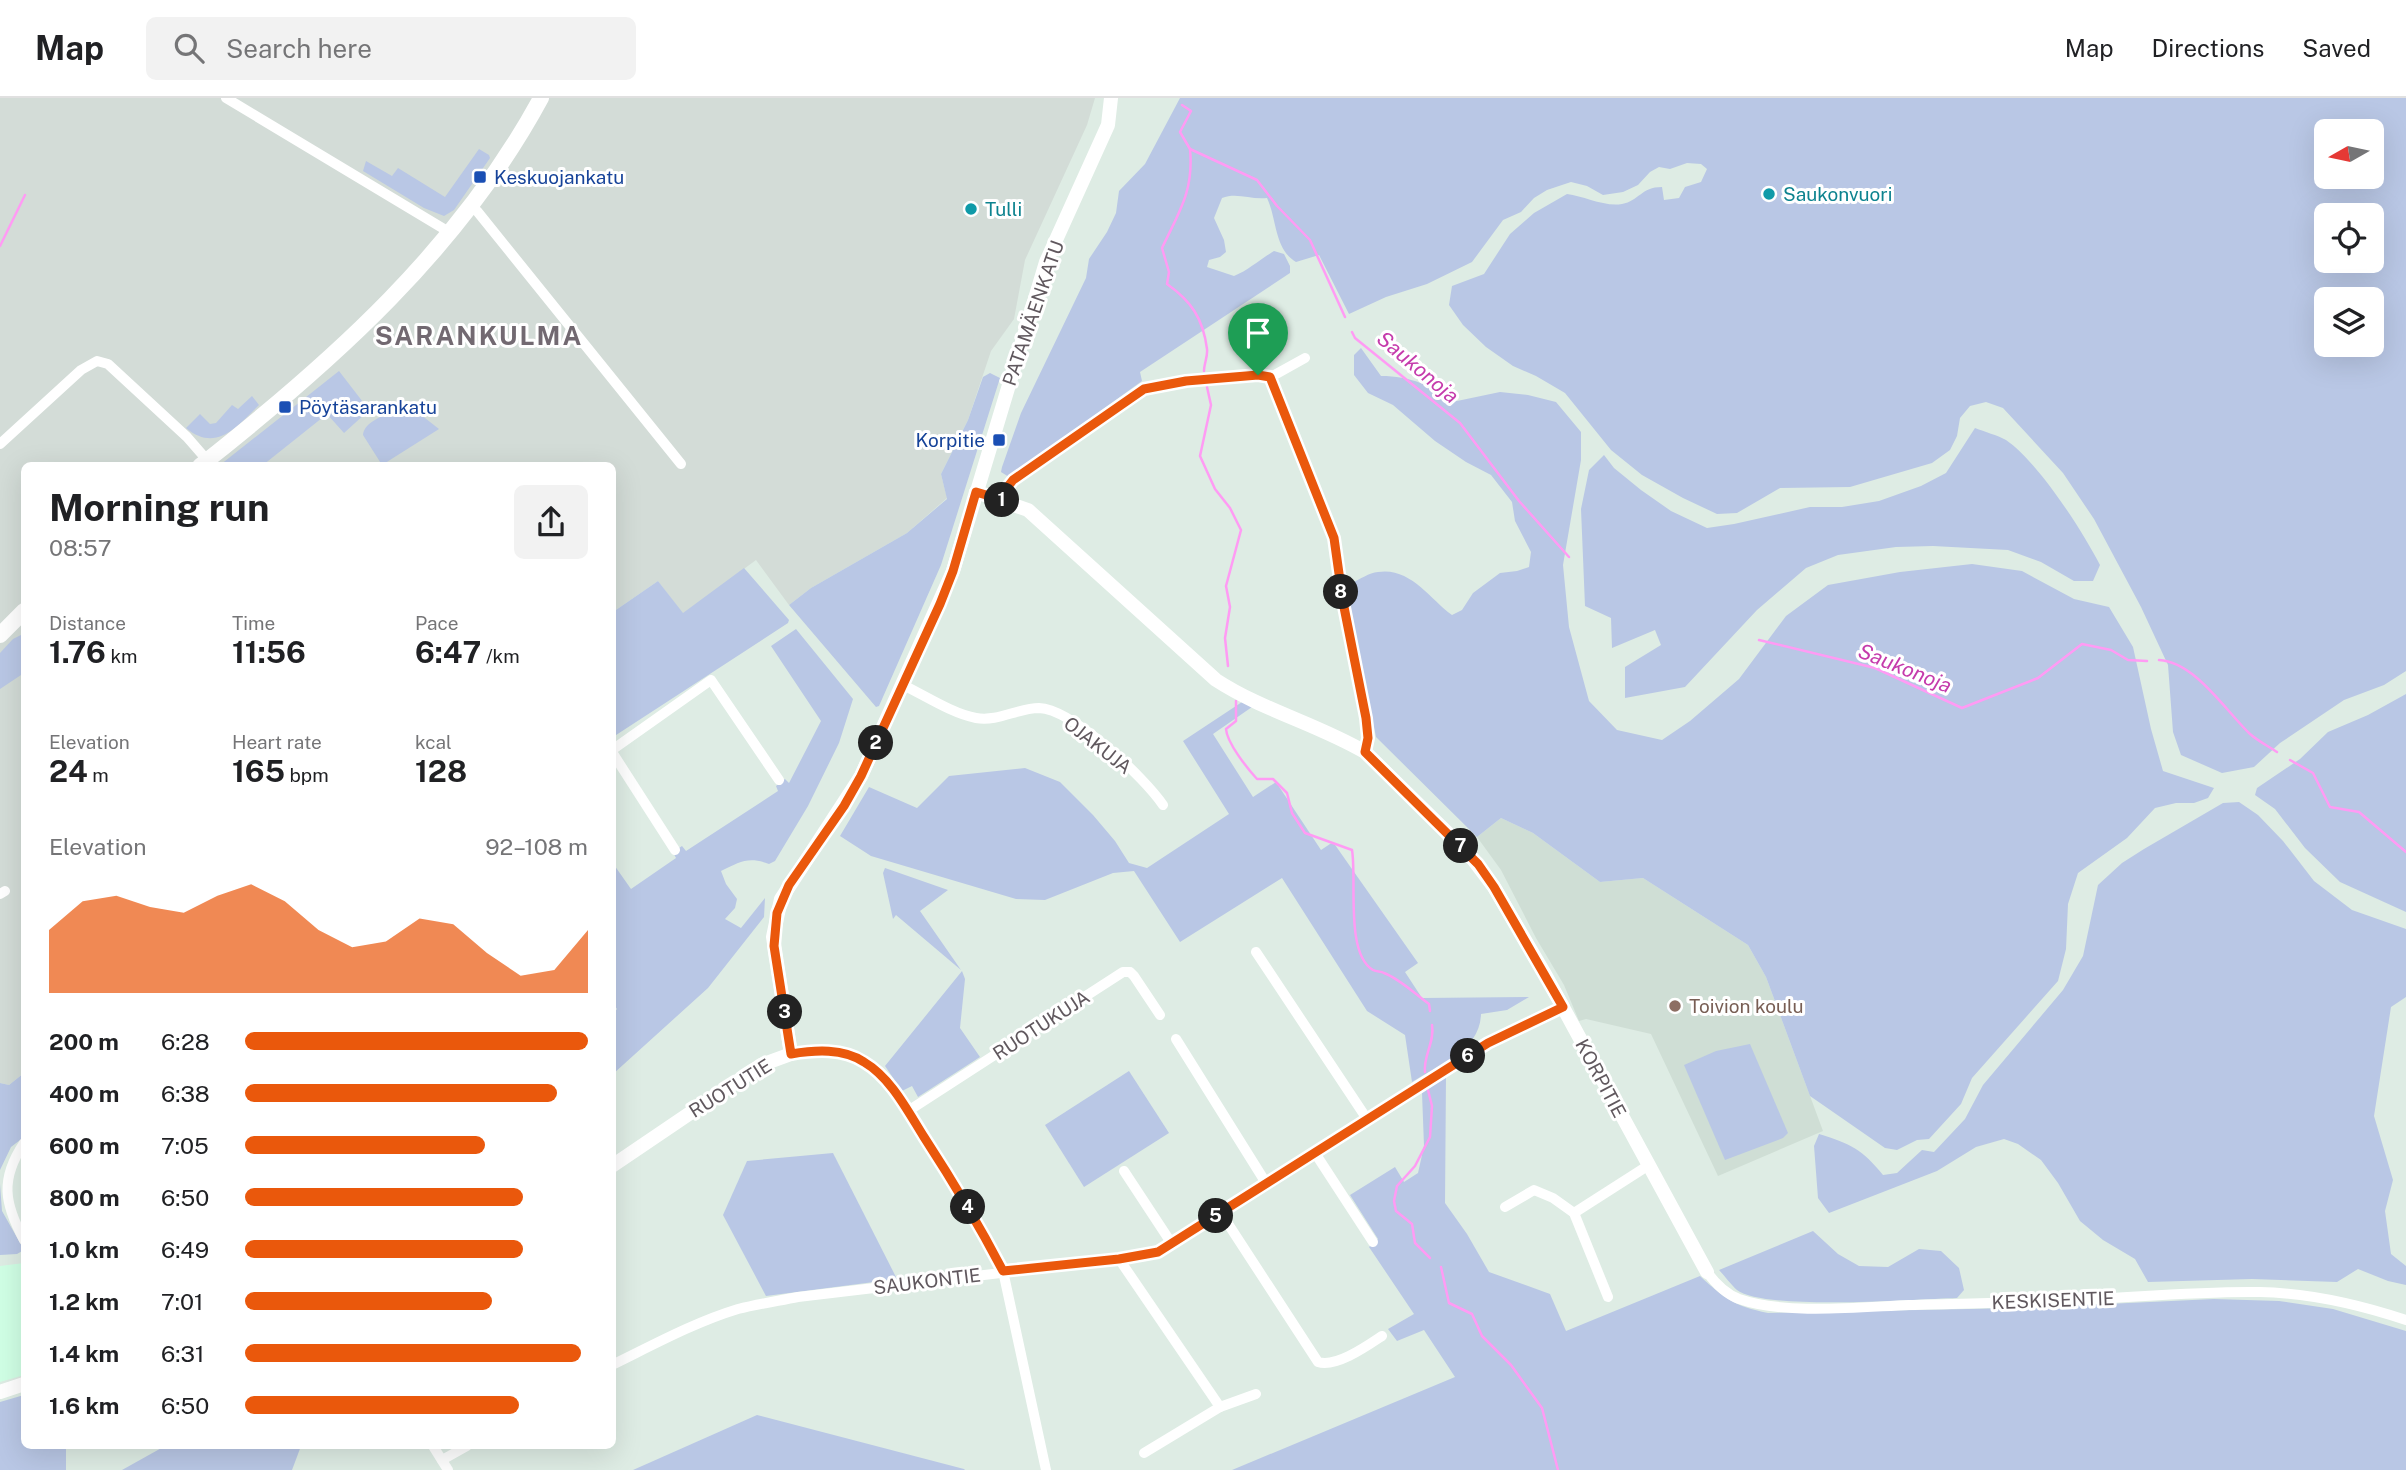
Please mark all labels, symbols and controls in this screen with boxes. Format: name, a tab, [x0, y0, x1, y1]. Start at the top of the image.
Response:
search box	[146, 17, 636, 80]
text: Map	[35, 29, 104, 67]
icon: search	[170, 29, 208, 67]
text: Search here	[226, 33, 372, 64]
text: Map	[2065, 34, 2114, 62]
text: Directions	[2152, 34, 2264, 62]
text: Saved	[2302, 34, 2371, 62]
north arrow	[2314, 119, 2384, 189]
map controls	[2314, 119, 2384, 357]
place label: Keskuojankatu	[494, 166, 624, 188]
marker: Keskuojankatu	[472, 169, 488, 185]
place label: Saukonvuori	[1783, 183, 1892, 205]
marker: Saukonvuori	[1761, 186, 1777, 202]
place label: Tulli	[985, 198, 1022, 220]
marker: Tulli	[963, 201, 979, 217]
button: locate	[2314, 203, 2384, 273]
street label: PATAMÄENKATU	[998, 238, 1068, 388]
button: layers	[2314, 287, 2384, 357]
pin	[1228, 303, 1288, 375]
icon: arrive	[1239, 314, 1277, 352]
district label: SARANKULMA	[375, 320, 583, 351]
water label: Saukonoja	[1372, 326, 1464, 408]
place label: Pöytäsarankatu	[299, 396, 437, 418]
marker: Pöytäsarankatu	[277, 399, 293, 415]
place label: Korpitie	[916, 429, 985, 451]
marker: Korpitie	[991, 432, 1007, 448]
pin: 1	[984, 482, 1020, 518]
text: Morning run	[49, 485, 270, 530]
button: share	[514, 485, 588, 559]
text: 1	[997, 488, 1006, 510]
text: 08:57	[49, 534, 112, 561]
pin: 8	[1324, 574, 1358, 610]
text: 8	[1334, 580, 1347, 602]
text: Distance	[49, 612, 126, 634]
text: Time	[232, 612, 275, 634]
text: Pace	[415, 612, 458, 634]
text: 1.76	[49, 634, 106, 670]
text: 11:56	[232, 634, 306, 670]
text: 6:47	[415, 634, 481, 670]
water label: Saukonoja	[1855, 638, 1955, 698]
text: km	[106, 645, 138, 667]
text: /km	[481, 645, 520, 667]
street label: OJAKUJA	[1060, 712, 1136, 778]
pin: 2	[858, 726, 894, 760]
text: Elevation	[49, 731, 130, 753]
text: Heart rate	[232, 731, 322, 753]
text: kcal	[415, 731, 452, 753]
text: 2	[869, 731, 882, 753]
text: 24	[49, 753, 88, 789]
text: 165	[232, 753, 285, 789]
text: 128	[415, 753, 467, 789]
text: m	[88, 764, 109, 786]
text: bpm	[285, 764, 329, 786]
pin: 7	[1444, 828, 1478, 864]
text: Elevation	[49, 833, 147, 860]
text: 92–108 m	[485, 833, 588, 860]
text: 7	[1455, 834, 1466, 856]
street label: RUOTUKUJA	[989, 986, 1093, 1064]
pin: 3	[768, 995, 802, 1030]
place label: Toivion koulu	[1689, 995, 1804, 1017]
marker: Toivion koulu	[1667, 998, 1683, 1014]
text: 3	[778, 1000, 791, 1022]
text: 200 m	[49, 1028, 119, 1055]
text: 6:28	[161, 1028, 210, 1055]
street label: KORPITIE	[1571, 1035, 1631, 1121]
pin: 6	[1450, 1038, 1486, 1074]
text: 6	[1461, 1044, 1474, 1066]
street label: RUOTUTIE	[685, 1054, 775, 1122]
text: 400 m	[49, 1080, 119, 1107]
text: 6:38	[161, 1080, 210, 1107]
text: 600 m	[49, 1132, 119, 1159]
text: 7:05	[161, 1132, 209, 1159]
text: 800 m	[49, 1184, 120, 1211]
text: 6:50	[161, 1184, 209, 1211]
pin: 4	[950, 1190, 986, 1224]
text: 4	[961, 1195, 974, 1217]
pin: 5	[1198, 1198, 1234, 1234]
text: 5	[1209, 1204, 1222, 1226]
text: 1.0 km	[49, 1236, 119, 1263]
text: 6:49	[161, 1236, 209, 1263]
street label: SAUKONTIE	[872, 1263, 982, 1299]
street label: KESKISENTIE	[1991, 1287, 2115, 1313]
text: 1.2 km	[49, 1288, 119, 1315]
text: 7:01	[161, 1288, 203, 1315]
text: 1.4 km	[49, 1340, 119, 1367]
text: 6:31	[161, 1340, 204, 1367]
text: 1.6 km	[49, 1392, 119, 1419]
text: 6:50	[161, 1392, 209, 1419]

